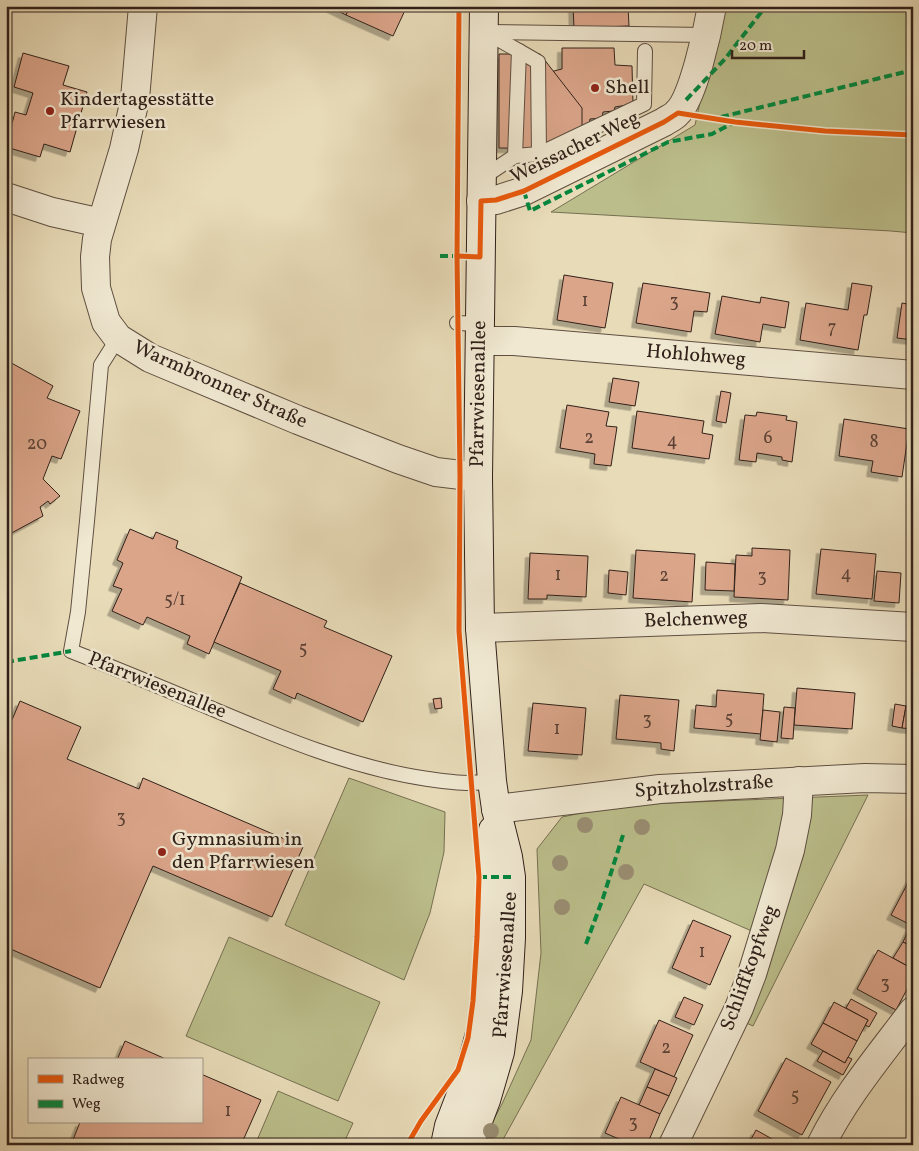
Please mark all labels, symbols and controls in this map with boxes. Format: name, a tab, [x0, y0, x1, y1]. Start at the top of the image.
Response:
scale bar	[732, 28, 804, 60]
text: 20 m	[739, 36, 772, 57]
place label: Shell	[605, 74, 649, 102]
marker: Shell	[589, 82, 601, 94]
place label: Kindertagesstätte Pfarrwiesen	[60, 86, 214, 137]
marker: Kindertagesstätte Pfarrwiesen	[44, 105, 56, 117]
street label: Weissacher Weg	[506, 105, 644, 191]
house number: 1	[582, 289, 588, 314]
house number: 3	[669, 290, 679, 315]
house number: 7	[828, 316, 836, 341]
street label: Pfarrwiesenallee	[464, 320, 494, 468]
street label: Warmbronner Straße	[128, 334, 312, 436]
street label: Hohlohweg	[645, 338, 747, 374]
house number: 2	[584, 426, 594, 451]
house number: 6	[763, 426, 773, 451]
house number: 4	[667, 429, 677, 454]
house number: 8	[869, 430, 879, 455]
house number: 20	[27, 432, 47, 457]
house number: 4	[841, 562, 851, 587]
house number: 1	[555, 563, 561, 588]
house number: 2	[659, 564, 669, 589]
house number: 3	[757, 565, 767, 590]
house number: 5/1	[164, 588, 186, 613]
street label: Belchenweg	[644, 604, 748, 636]
house number: 5	[299, 637, 307, 662]
street label: Pfarrwiesenallee	[84, 645, 230, 727]
house number: 5	[725, 707, 733, 732]
house number: 3	[642, 708, 652, 733]
house number: 1	[554, 717, 560, 742]
street label: Spitzholzstraße	[634, 768, 774, 806]
house number: 3	[116, 806, 126, 831]
place label: Gymnasium in den Pfarrwiesen	[172, 826, 315, 877]
marker: Gymnasium in den Pfarrwiesen	[156, 846, 168, 858]
street label: Pfarrwiesenallee	[487, 891, 525, 1039]
street label: Schliffkopfweg	[714, 901, 786, 1035]
house number: 1	[699, 940, 705, 965]
house number: 3	[880, 972, 890, 997]
house number: 2	[661, 1036, 671, 1061]
legend	[28, 1058, 202, 1124]
text: Radweg	[72, 1070, 125, 1091]
house number: 5	[791, 1084, 799, 1109]
text: Weg	[72, 1094, 101, 1115]
house number: 1	[225, 1099, 231, 1124]
house number: 3	[628, 1111, 638, 1136]

